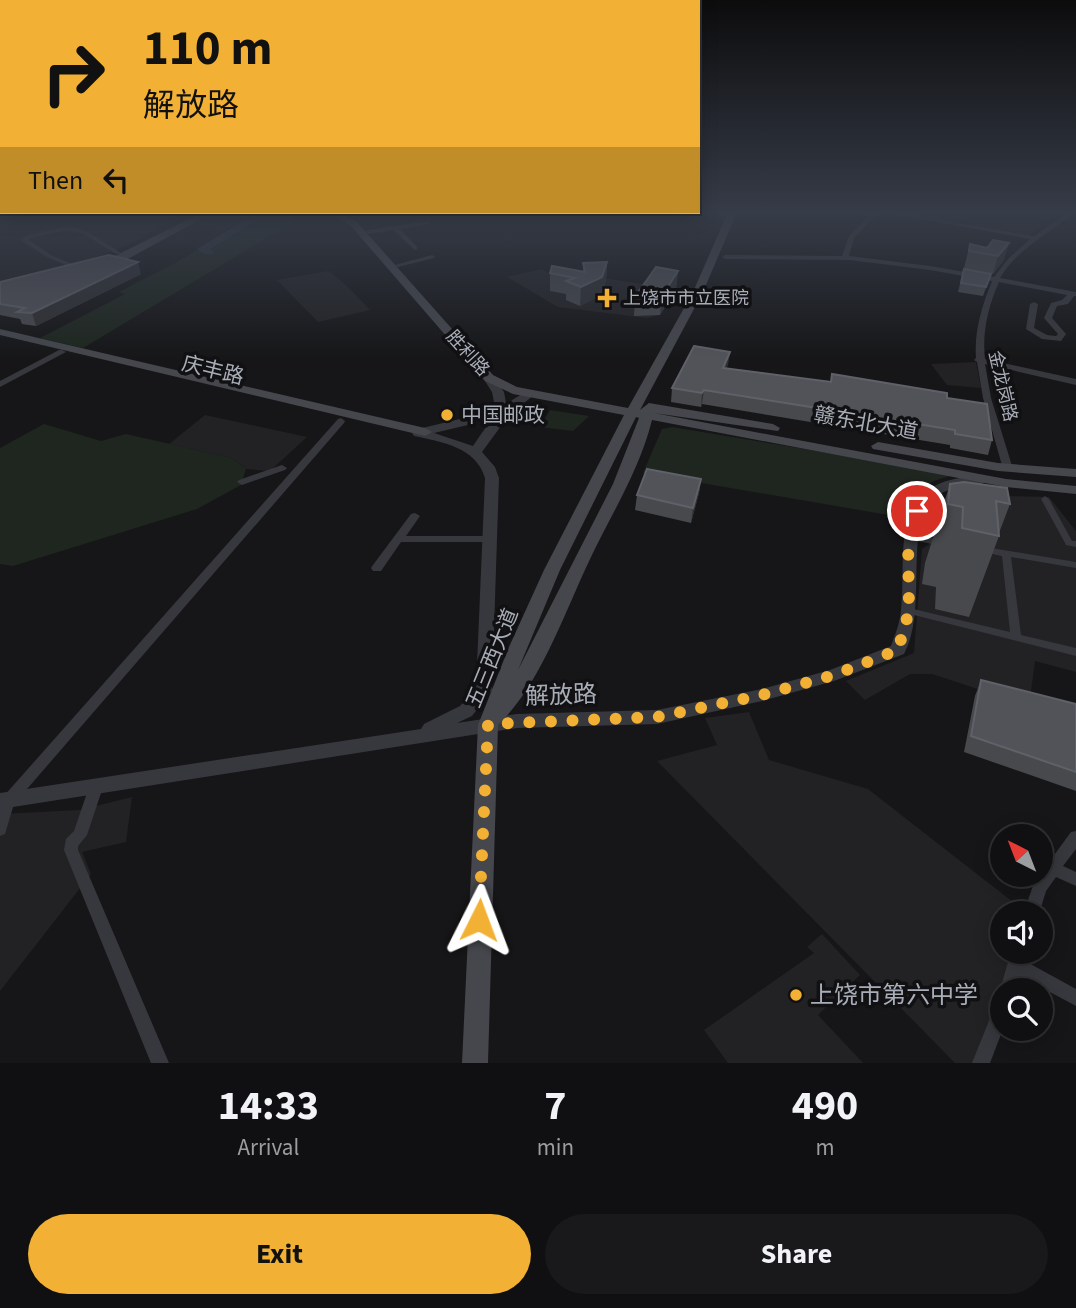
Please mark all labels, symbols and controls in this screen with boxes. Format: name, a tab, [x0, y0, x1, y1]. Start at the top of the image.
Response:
text: 110 m	[143, 14, 272, 84]
icon: right	[28, 28, 119, 119]
text: 解放路	[143, 83, 239, 129]
icon: left	[97, 161, 135, 199]
text: Then	[28, 162, 83, 199]
place label: 上饶市市立医院	[623, 286, 749, 311]
marker: 上饶市市立医院	[597, 288, 617, 308]
street label: 胜利路	[440, 325, 495, 382]
street label: 庆丰路	[179, 348, 247, 392]
street label: 金龙岗路	[982, 348, 1023, 424]
street label: 赣东北大道	[812, 399, 920, 447]
place label: 中国邮政	[461, 400, 545, 430]
marker: 中国邮政	[439, 407, 455, 423]
pin	[887, 481, 947, 541]
icon: arrive	[898, 492, 936, 530]
street label: 五三西大道	[458, 604, 526, 712]
street label: 解放路	[524, 677, 598, 714]
north arrow	[990, 824, 1054, 887]
map controls	[990, 824, 1053, 1041]
position arrow	[442, 883, 516, 957]
button: sound	[990, 901, 1053, 964]
place label: 上饶市第六中学	[810, 978, 978, 1013]
button: search	[990, 978, 1053, 1041]
marker: 上饶市第六中学	[788, 987, 804, 1003]
text: 14:33	[218, 1076, 319, 1136]
text: 7	[544, 1076, 566, 1136]
text: 490	[792, 1076, 858, 1136]
text: Arrival	[237, 1131, 299, 1164]
text: min	[537, 1131, 574, 1164]
text: m	[815, 1131, 835, 1164]
button: Exit	[28, 1214, 531, 1294]
button: Share	[545, 1214, 1048, 1294]

